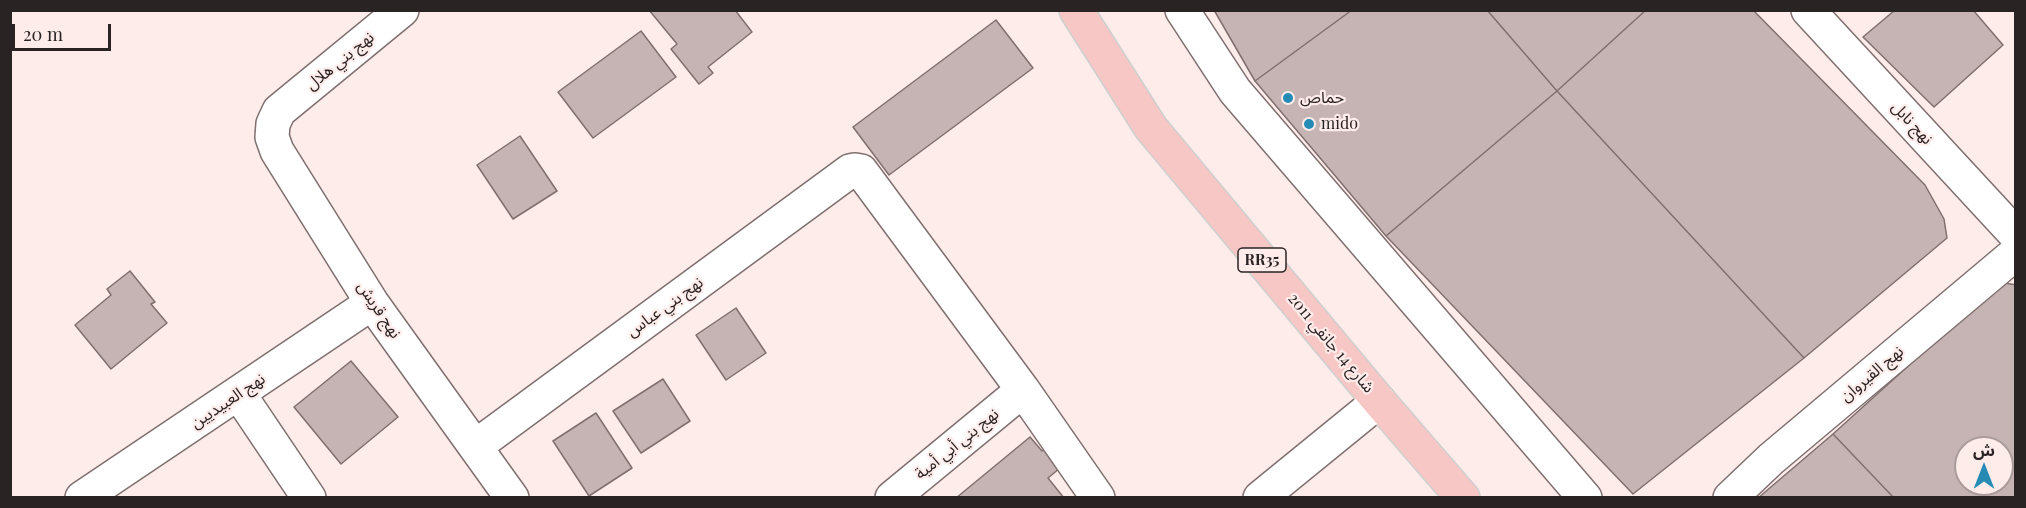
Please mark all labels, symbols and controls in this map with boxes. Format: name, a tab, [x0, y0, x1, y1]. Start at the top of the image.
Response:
scale bar	[15, 12, 114, 50]
text: 20 m	[23, 22, 63, 46]
street label: نهج بني هلال	[302, 28, 378, 94]
place label: حماص	[1300, 88, 1344, 108]
marker: حماص	[1281, 91, 1295, 105]
street label: نهج نابل	[1887, 98, 1937, 148]
place label: mido	[1321, 114, 1358, 134]
marker: mido	[1302, 117, 1316, 131]
road number: RR35	[1238, 248, 1286, 272]
street label: نهج بني عباس	[623, 273, 707, 341]
street label: نهج قريش	[353, 278, 405, 342]
street label: شارع 14 جانفي 2011	[1284, 289, 1378, 397]
street label: نهج القيروان	[1836, 342, 1908, 406]
street label: نهج العبيديين	[187, 369, 269, 433]
street label: نهج بني أبي أمية	[911, 404, 1003, 484]
north arrow	[1954, 436, 2014, 496]
text: ش	[1973, 439, 1995, 460]

